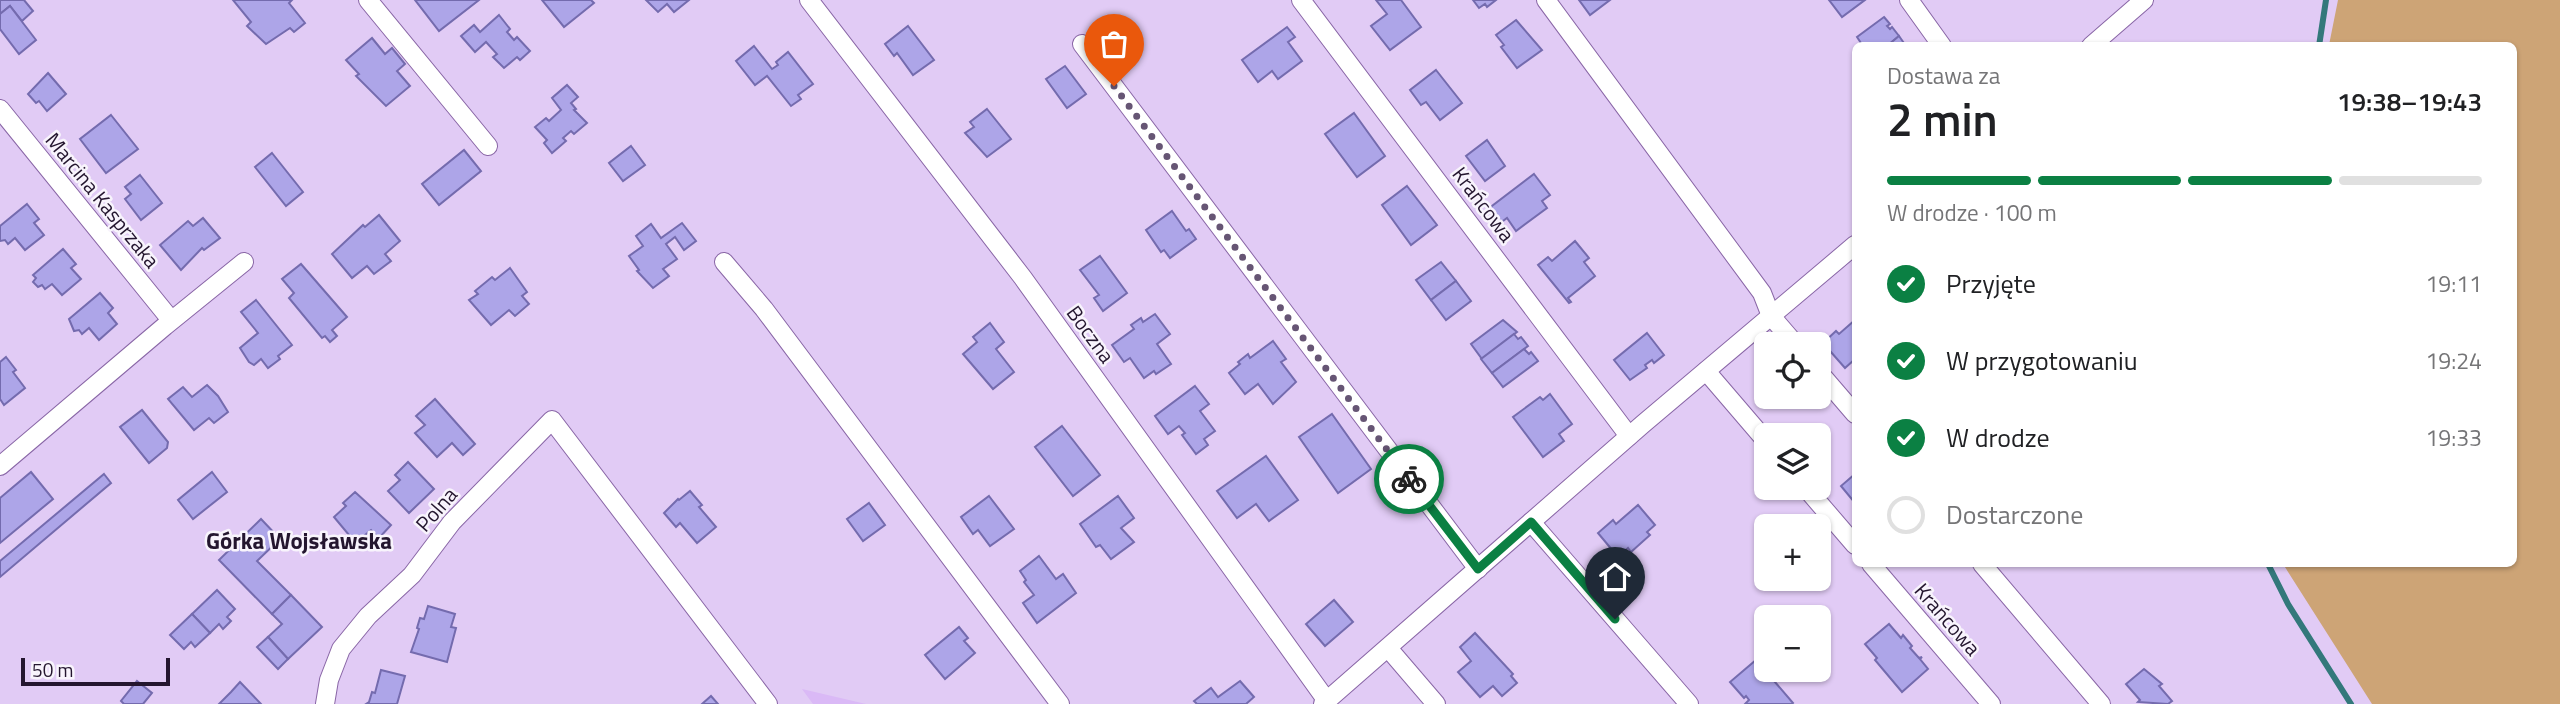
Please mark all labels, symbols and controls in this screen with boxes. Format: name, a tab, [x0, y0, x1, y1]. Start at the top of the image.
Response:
pin	[1084, 14, 1144, 86]
icon: bag	[1095, 25, 1133, 63]
text: Dostawa za	[1887, 58, 2000, 93]
text: 19:38–19:43	[2337, 82, 2482, 121]
text: 2 min	[1887, 84, 1998, 154]
street label: Marcina Kasprzaka	[38, 125, 168, 275]
street label: Krańcowa	[1445, 159, 1523, 249]
text: W drodze · 100 m	[1887, 195, 2057, 230]
text: Przyjęte	[1946, 264, 2036, 303]
icon: check	[1887, 265, 1925, 303]
text: 19:11	[2425, 266, 2482, 301]
street label: Boczna	[1059, 298, 1123, 370]
map controls	[1754, 332, 1831, 682]
button: locate	[1754, 332, 1831, 409]
text: W przygotowaniu	[1946, 341, 2137, 380]
icon: check	[1887, 342, 1925, 380]
text: 19:24	[2425, 343, 2482, 378]
text: W drodze	[1946, 418, 2050, 457]
icon: check	[1887, 419, 1925, 457]
text: 19:33	[2425, 420, 2482, 455]
button: layers	[1754, 423, 1831, 500]
courier	[1374, 444, 1444, 514]
icon: bike	[1390, 460, 1428, 498]
street label: Polna	[407, 479, 465, 538]
text: Dostarczone	[1946, 495, 2083, 534]
button: +	[1754, 514, 1831, 591]
district label: Górka Wojsławska	[206, 523, 392, 558]
pin	[1585, 547, 1645, 619]
icon: home	[1596, 558, 1634, 596]
street label: Krańcowa	[1907, 576, 1989, 663]
button: −	[1754, 605, 1831, 682]
scale bar	[21, 655, 170, 687]
text: 50 m	[32, 655, 73, 684]

